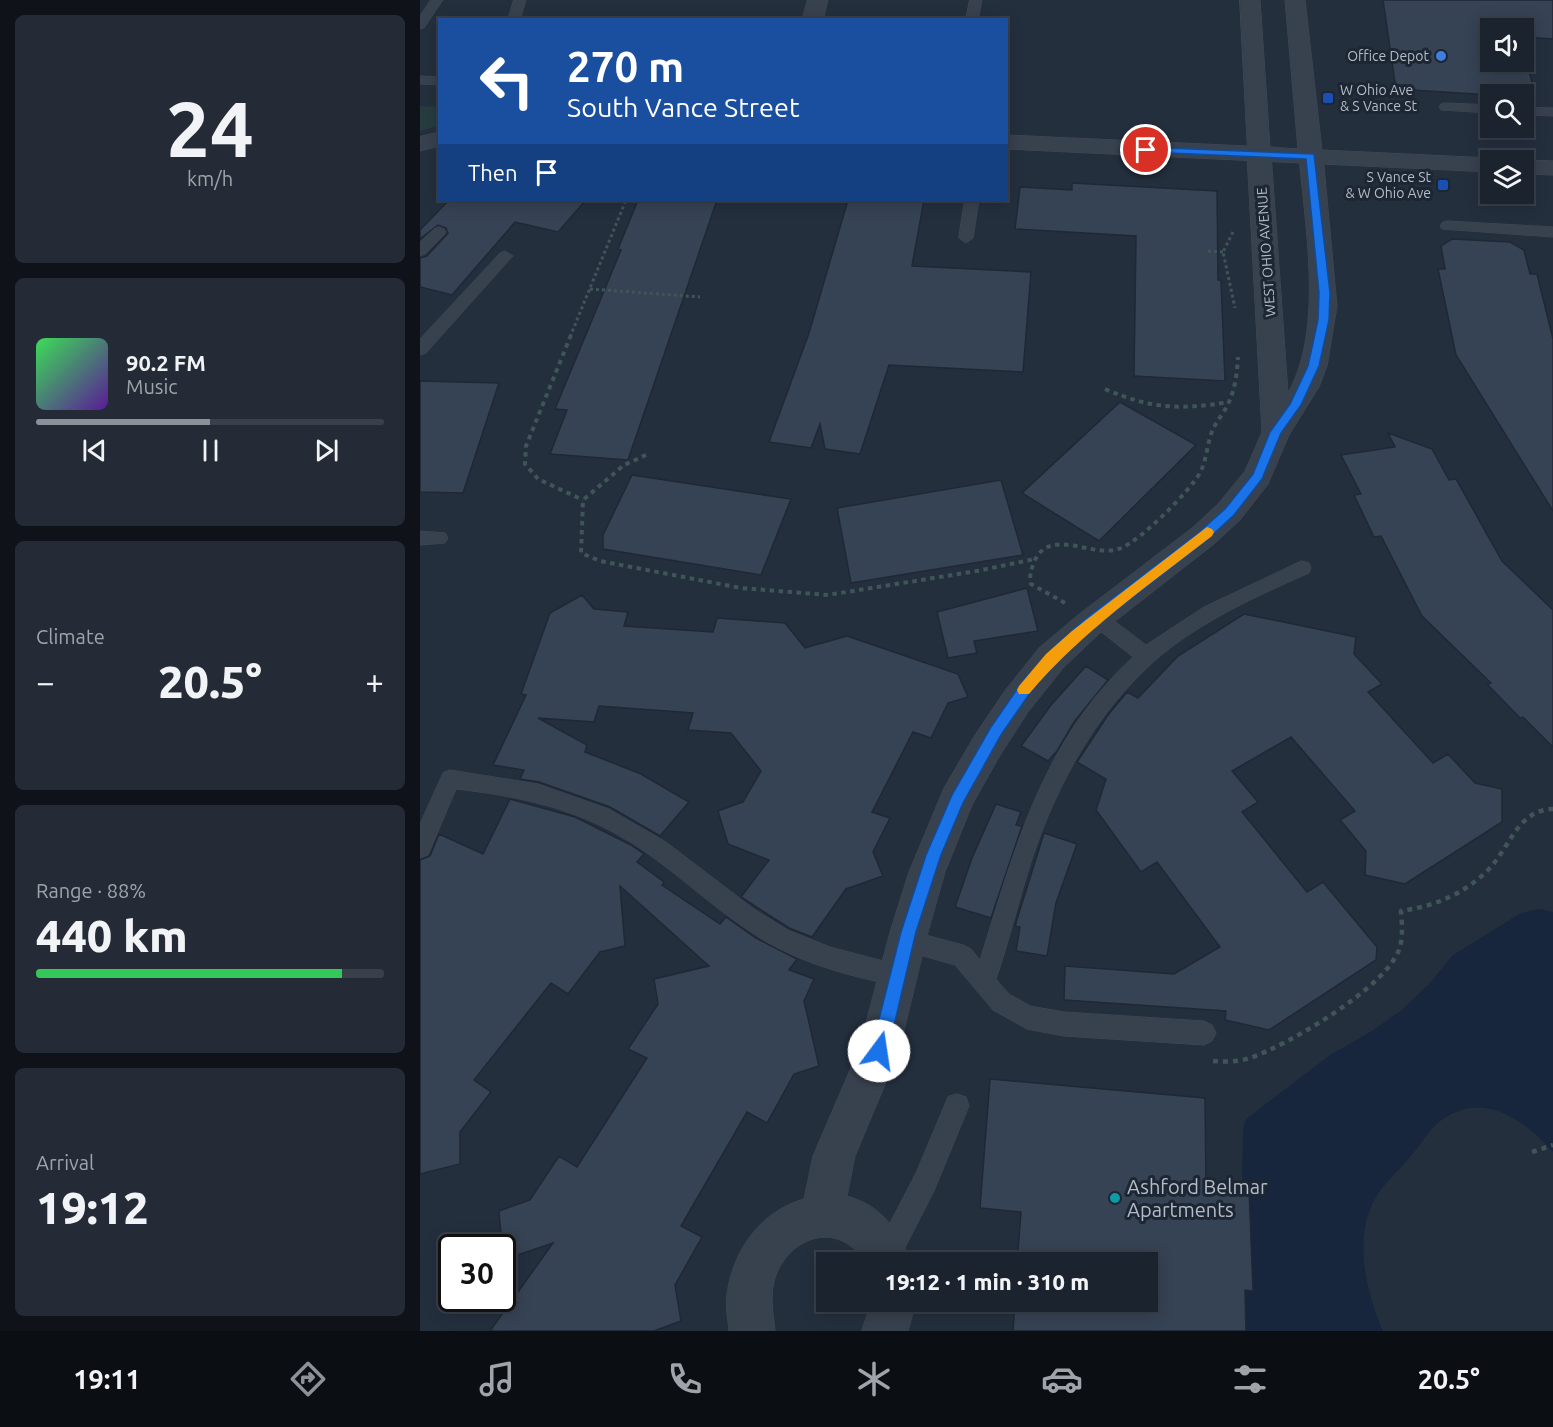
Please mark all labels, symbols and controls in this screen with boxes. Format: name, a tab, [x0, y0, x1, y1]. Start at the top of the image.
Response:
map controls	[1480, 18, 1534, 204]
button: sound	[1480, 18, 1534, 72]
icon: left	[468, 42, 546, 120]
text: 270 m	[567, 43, 684, 90]
place label: Office Depot	[1347, 48, 1429, 64]
marker: Office Depot	[1434, 49, 1448, 63]
place label: W Ohio Ave & S Vance St	[1340, 82, 1417, 114]
text: 24	[166, 84, 254, 172]
button: search	[1480, 84, 1534, 138]
marker: W Ohio Ave & S Vance St	[1321, 91, 1335, 105]
text: South Vance Street	[567, 92, 800, 122]
pin	[1120, 124, 1171, 175]
icon: arrive	[1129, 133, 1162, 166]
button: layers	[1480, 150, 1534, 204]
icon: arrive	[530, 156, 563, 189]
text: Then	[468, 160, 518, 185]
text: km/h	[187, 167, 233, 190]
place label: S Vance St & W Ohio Ave	[1345, 169, 1431, 201]
marker: S Vance St & W Ohio Ave	[1436, 178, 1450, 192]
street label: WEST OHIO AVENUE	[1253, 187, 1279, 317]
text: 90.2 FM	[126, 350, 206, 375]
text: Music	[126, 375, 178, 398]
icon: previous	[78, 434, 111, 467]
icon: pause	[194, 434, 227, 467]
icon: next	[310, 434, 343, 467]
text: Climate	[36, 625, 105, 648]
text: 20.5°	[158, 656, 262, 707]
text: −	[36, 663, 55, 700]
text: +	[365, 663, 384, 700]
text: Range · 88%	[36, 879, 146, 902]
text: 440 km	[36, 910, 188, 961]
position arrow	[847, 1019, 911, 1083]
text: Arrival	[36, 1151, 94, 1174]
place label: Ashford Belmar Apartments	[1127, 1175, 1268, 1221]
text: 19:12	[36, 1182, 149, 1233]
marker: Ashford Belmar Apartments	[1108, 1191, 1122, 1205]
speed limit sign: 30	[438, 1234, 516, 1312]
text: 19:12 · 1 min · 310 m	[885, 1269, 1089, 1294]
icon: directions	[287, 1358, 329, 1400]
icon: music	[476, 1358, 518, 1400]
icon: phone	[664, 1358, 706, 1400]
icon: climate	[853, 1358, 895, 1400]
icon: car	[1041, 1358, 1083, 1400]
icon: filters	[1229, 1358, 1271, 1400]
text: 19:11	[73, 1364, 141, 1394]
text: 20.5°	[1418, 1364, 1480, 1394]

